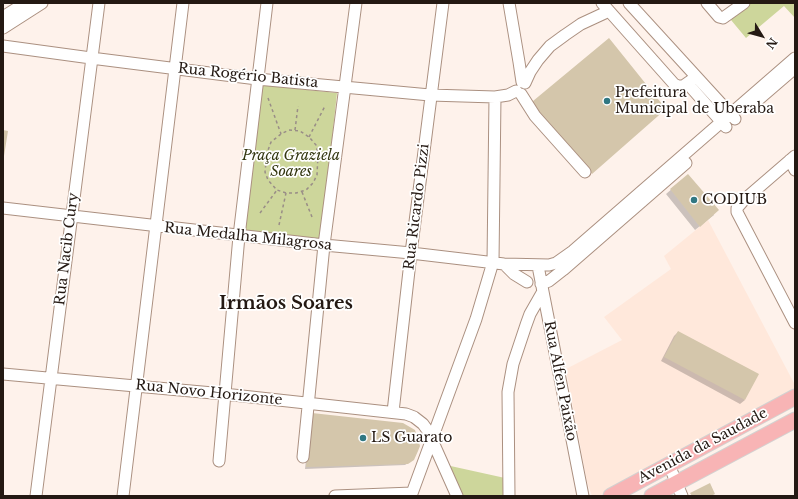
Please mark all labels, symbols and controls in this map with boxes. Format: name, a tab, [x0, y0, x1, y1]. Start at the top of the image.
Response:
north arrow	[742, 16, 782, 56]
text: N	[763, 35, 780, 52]
street label: Rua Rogério Batista	[177, 60, 319, 92]
place label: Prefeitura Municipal de Uberaba	[615, 85, 774, 118]
marker: Prefeitura Municipal de Uberaba	[602, 96, 612, 106]
street label: Rua Ricardo Pizzi	[401, 143, 433, 271]
park label: Praça Graziela Soares	[242, 148, 340, 180]
street label: Rua Nacib Cury	[52, 192, 82, 306]
place label: CODIUB	[702, 192, 767, 208]
marker: CODIUB	[689, 195, 699, 205]
street label: Rua Medalha Milagrosa	[163, 220, 333, 254]
district label: Irmãos Soares	[219, 293, 353, 315]
street label: Rua Alfen Paixão	[540, 319, 580, 443]
street label: Rua Novo Horizonte	[135, 377, 283, 409]
street label: Avenida da Saudade	[635, 405, 771, 487]
place label: LS Guarato	[371, 430, 452, 446]
marker: LS Guarato	[358, 433, 368, 443]

